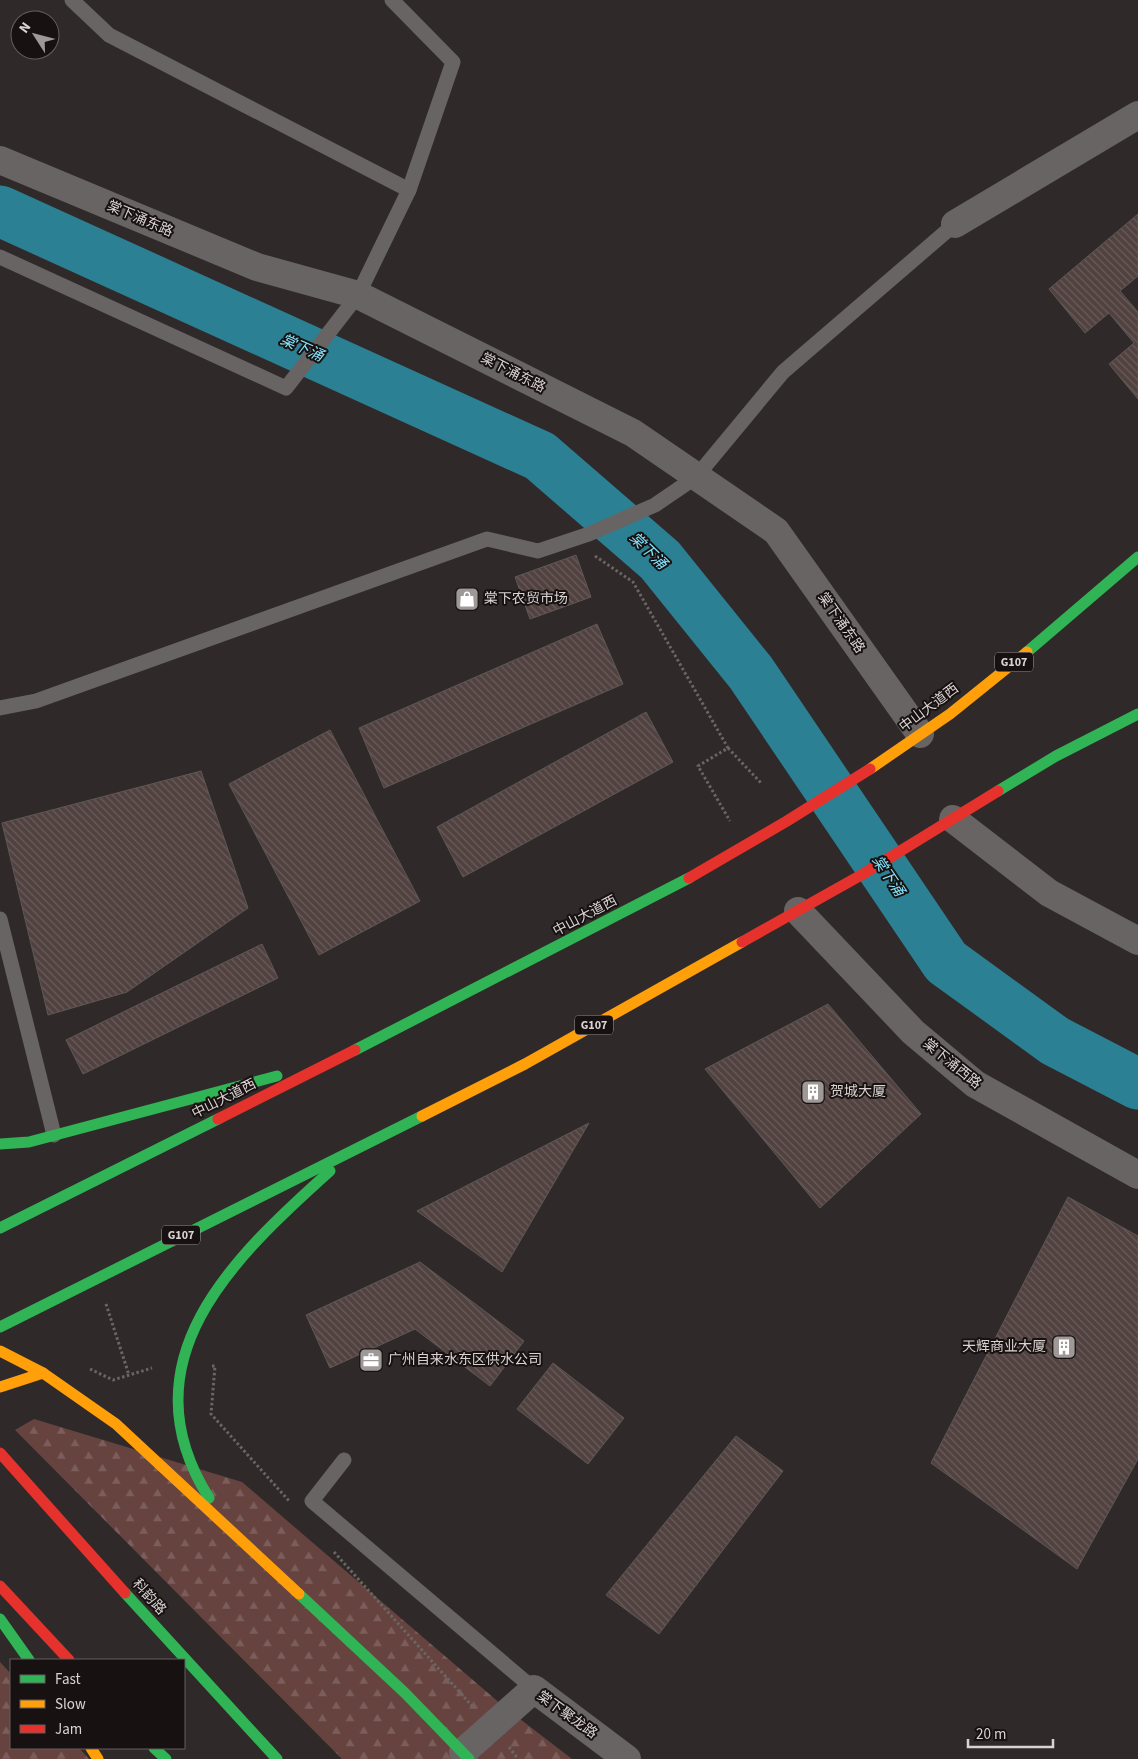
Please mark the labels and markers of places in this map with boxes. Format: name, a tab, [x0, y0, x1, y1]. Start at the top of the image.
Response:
shop icon: 棠下农贸市场	[454, 586, 480, 612]
place label: 棠下农贸市场	[484, 589, 568, 609]
building icon: 贺城大厦	[800, 1079, 826, 1105]
place label: 贺城大厦	[830, 1082, 886, 1102]
building icon: 天辉商业大厦	[1051, 1334, 1077, 1360]
place label: 天辉商业大厦	[962, 1337, 1046, 1357]
office icon: 广州自来水东区供水公司	[358, 1347, 384, 1373]
place label: 广州自来水东区供水公司	[388, 1350, 542, 1370]

